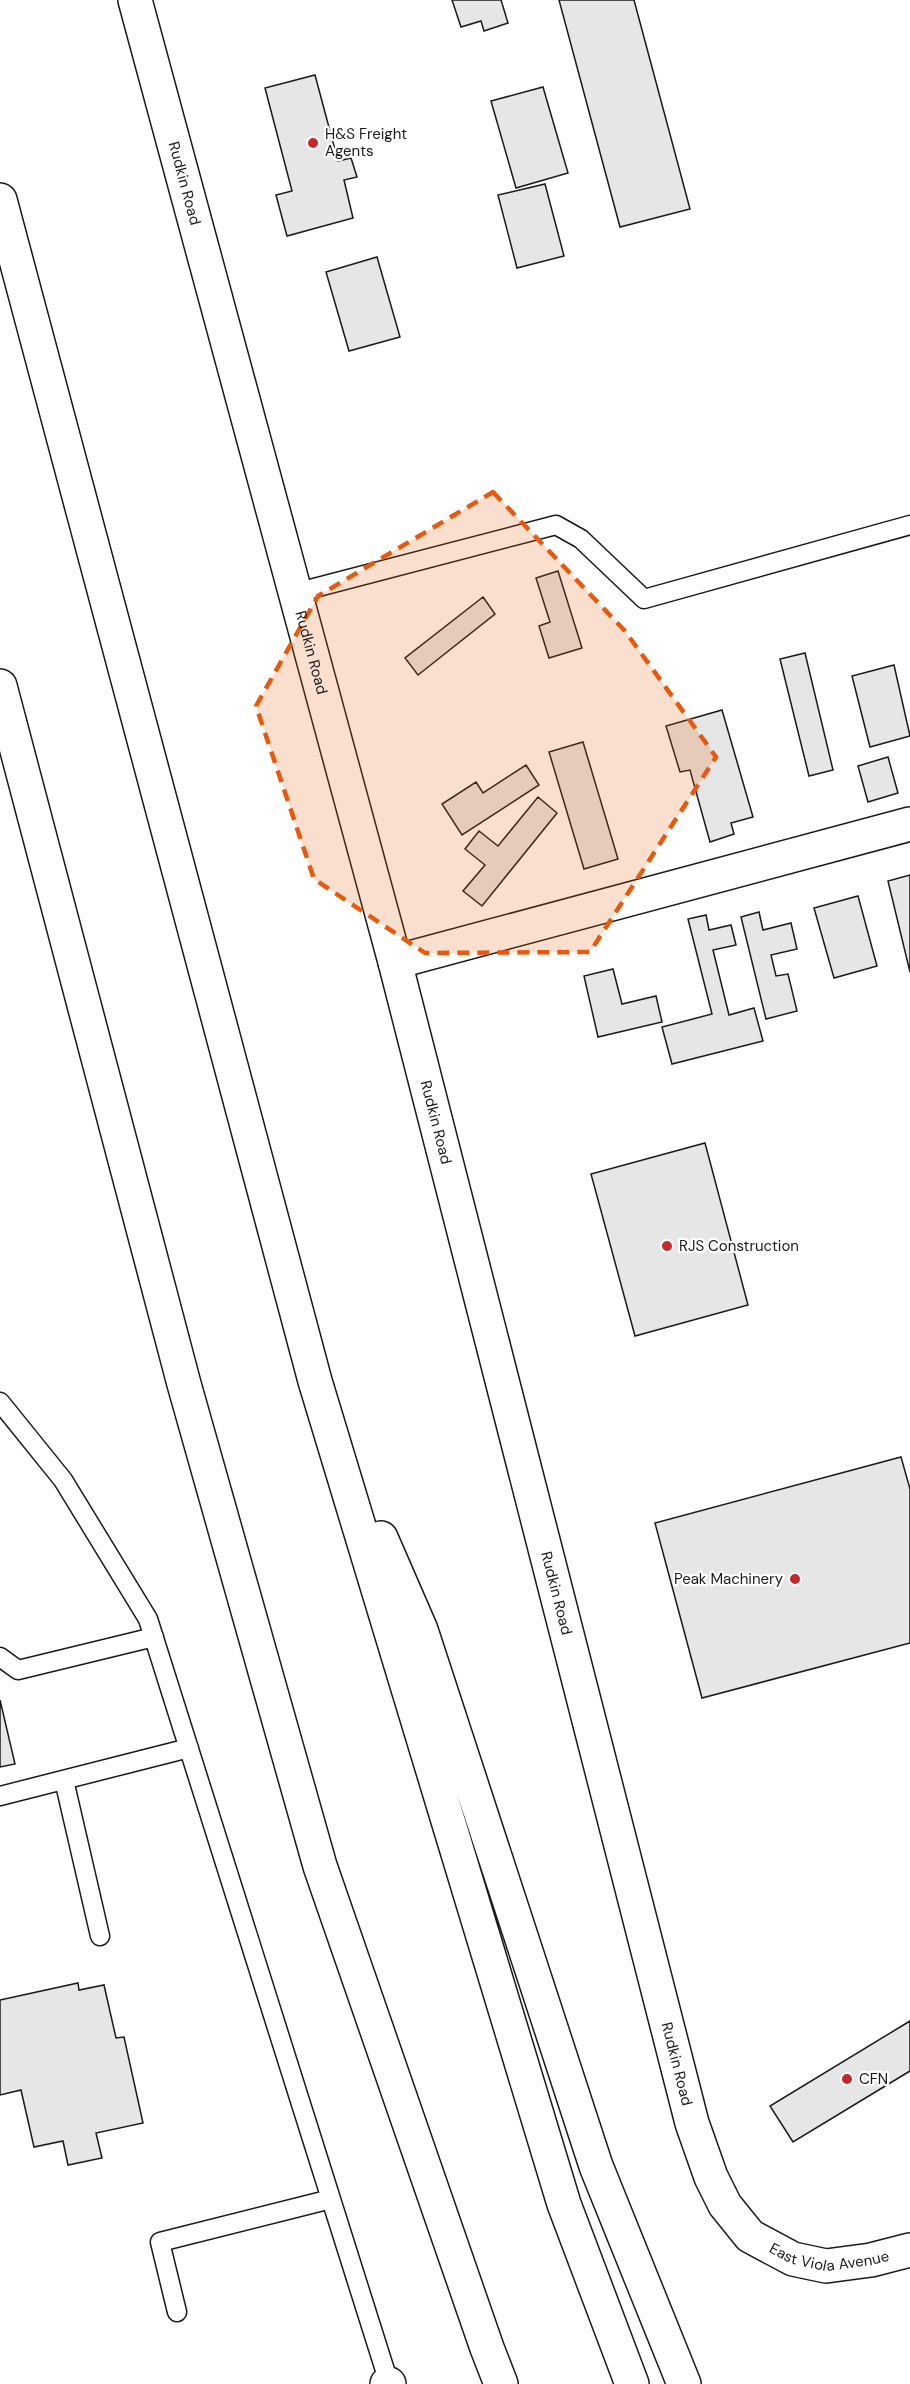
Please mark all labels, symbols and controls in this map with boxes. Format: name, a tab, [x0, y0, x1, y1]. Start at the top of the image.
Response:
place label: H&S Freight Agents	[325, 124, 407, 161]
marker: H&S Freight Agents	[306, 136, 320, 150]
street label: Rudkin Road	[164, 139, 205, 227]
street label: Rudkin Road	[291, 609, 332, 697]
street label: Rudkin Road	[416, 1078, 456, 1166]
place label: RJS Construction	[679, 1236, 799, 1256]
marker: RJS Construction	[660, 1239, 674, 1253]
street label: Rudkin Road	[536, 1549, 577, 1637]
place label: Peak Machinery	[674, 1569, 784, 1589]
marker: Peak Machinery	[788, 1572, 802, 1586]
street label: Rudkin Road	[657, 2020, 697, 2108]
place label: CFN	[859, 2069, 888, 2089]
marker: CFN	[840, 2072, 854, 2086]
street label: East Viola Avenue	[766, 2238, 891, 2276]

